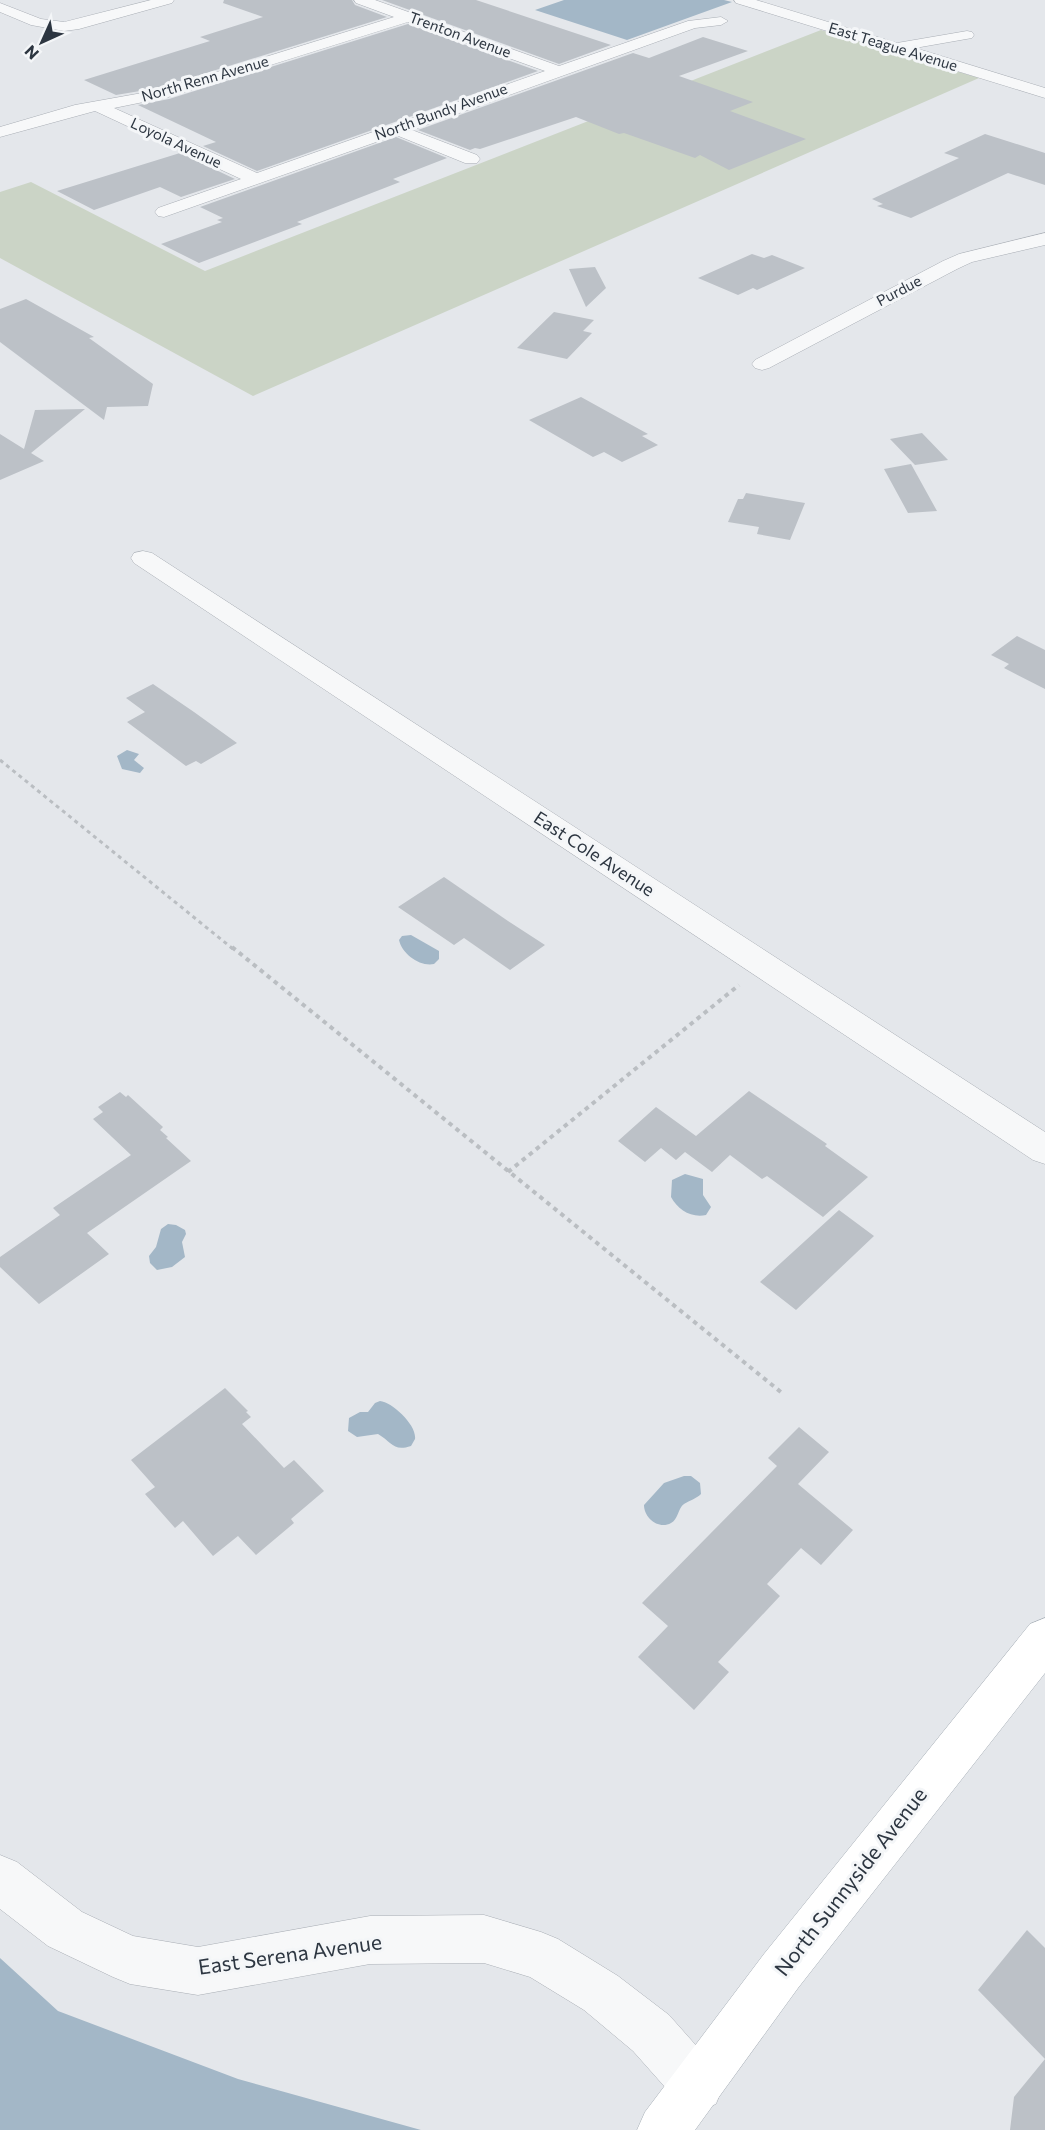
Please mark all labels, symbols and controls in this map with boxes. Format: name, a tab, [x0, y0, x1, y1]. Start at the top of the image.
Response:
street label: Trenton Avenue	[407, 7, 514, 61]
north arrow	[12, 12, 72, 72]
street label: East Teague Avenue	[827, 18, 960, 74]
text: N	[20, 42, 42, 64]
street label: North Renn Avenue	[139, 51, 270, 105]
street label: North Bundy Avenue	[372, 79, 510, 143]
street label: Loyola Avenue	[128, 113, 225, 171]
street label: Purdue	[873, 271, 924, 309]
street label: East Cole Avenue	[530, 806, 659, 900]
street label: North Sunnyside Avenue	[768, 1782, 931, 1980]
street label: East Serena Avenue	[196, 1928, 383, 1979]

